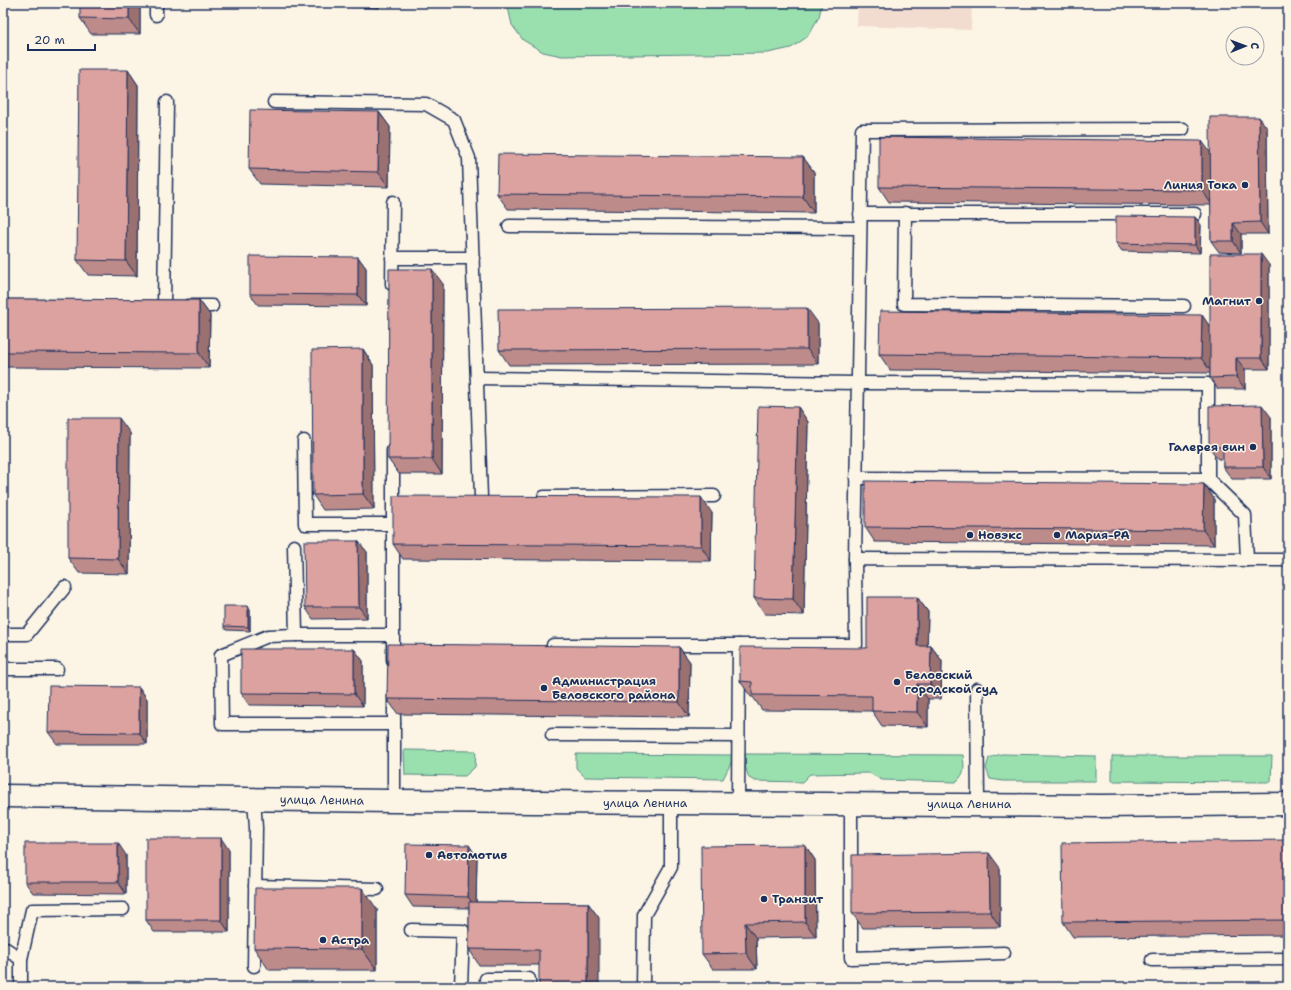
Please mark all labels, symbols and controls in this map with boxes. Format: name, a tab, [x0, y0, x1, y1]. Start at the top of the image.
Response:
scale bar	[28, 26, 95, 52]
north arrow	[1225, 26, 1265, 66]
text: 20 m	[34, 32, 65, 48]
text: С	[1247, 42, 1262, 50]
place label: Линия Тока	[1164, 177, 1238, 193]
marker: Линия Тока	[1240, 180, 1250, 190]
place label: Магнит	[1202, 293, 1252, 309]
marker: Магнит	[1254, 296, 1264, 306]
place label: Галерея вин	[1169, 439, 1245, 455]
marker: Галерея вин	[1248, 442, 1258, 452]
place label: Новэкс	[978, 527, 1022, 543]
place label: Мария-РА	[1065, 527, 1130, 543]
marker: Новэкс	[965, 530, 975, 540]
marker: Мария-РА	[1052, 530, 1062, 540]
place label: Беловский городской суд	[905, 667, 998, 697]
place label: Администрация Беловского района	[552, 673, 676, 703]
marker: Беловский городской суд	[892, 677, 902, 687]
marker: Администрация Беловского района	[539, 683, 549, 693]
street label: улица Ленина	[280, 791, 365, 809]
street label: улица Ленина	[603, 795, 688, 811]
street label: улица Ленина	[927, 796, 1012, 812]
place label: Автомотив	[437, 847, 507, 863]
marker: Автомотив	[424, 850, 434, 860]
place label: Транзит	[772, 891, 824, 907]
marker: Транзит	[759, 894, 769, 904]
place label: Астра	[331, 932, 370, 948]
marker: Астра	[318, 935, 328, 945]

